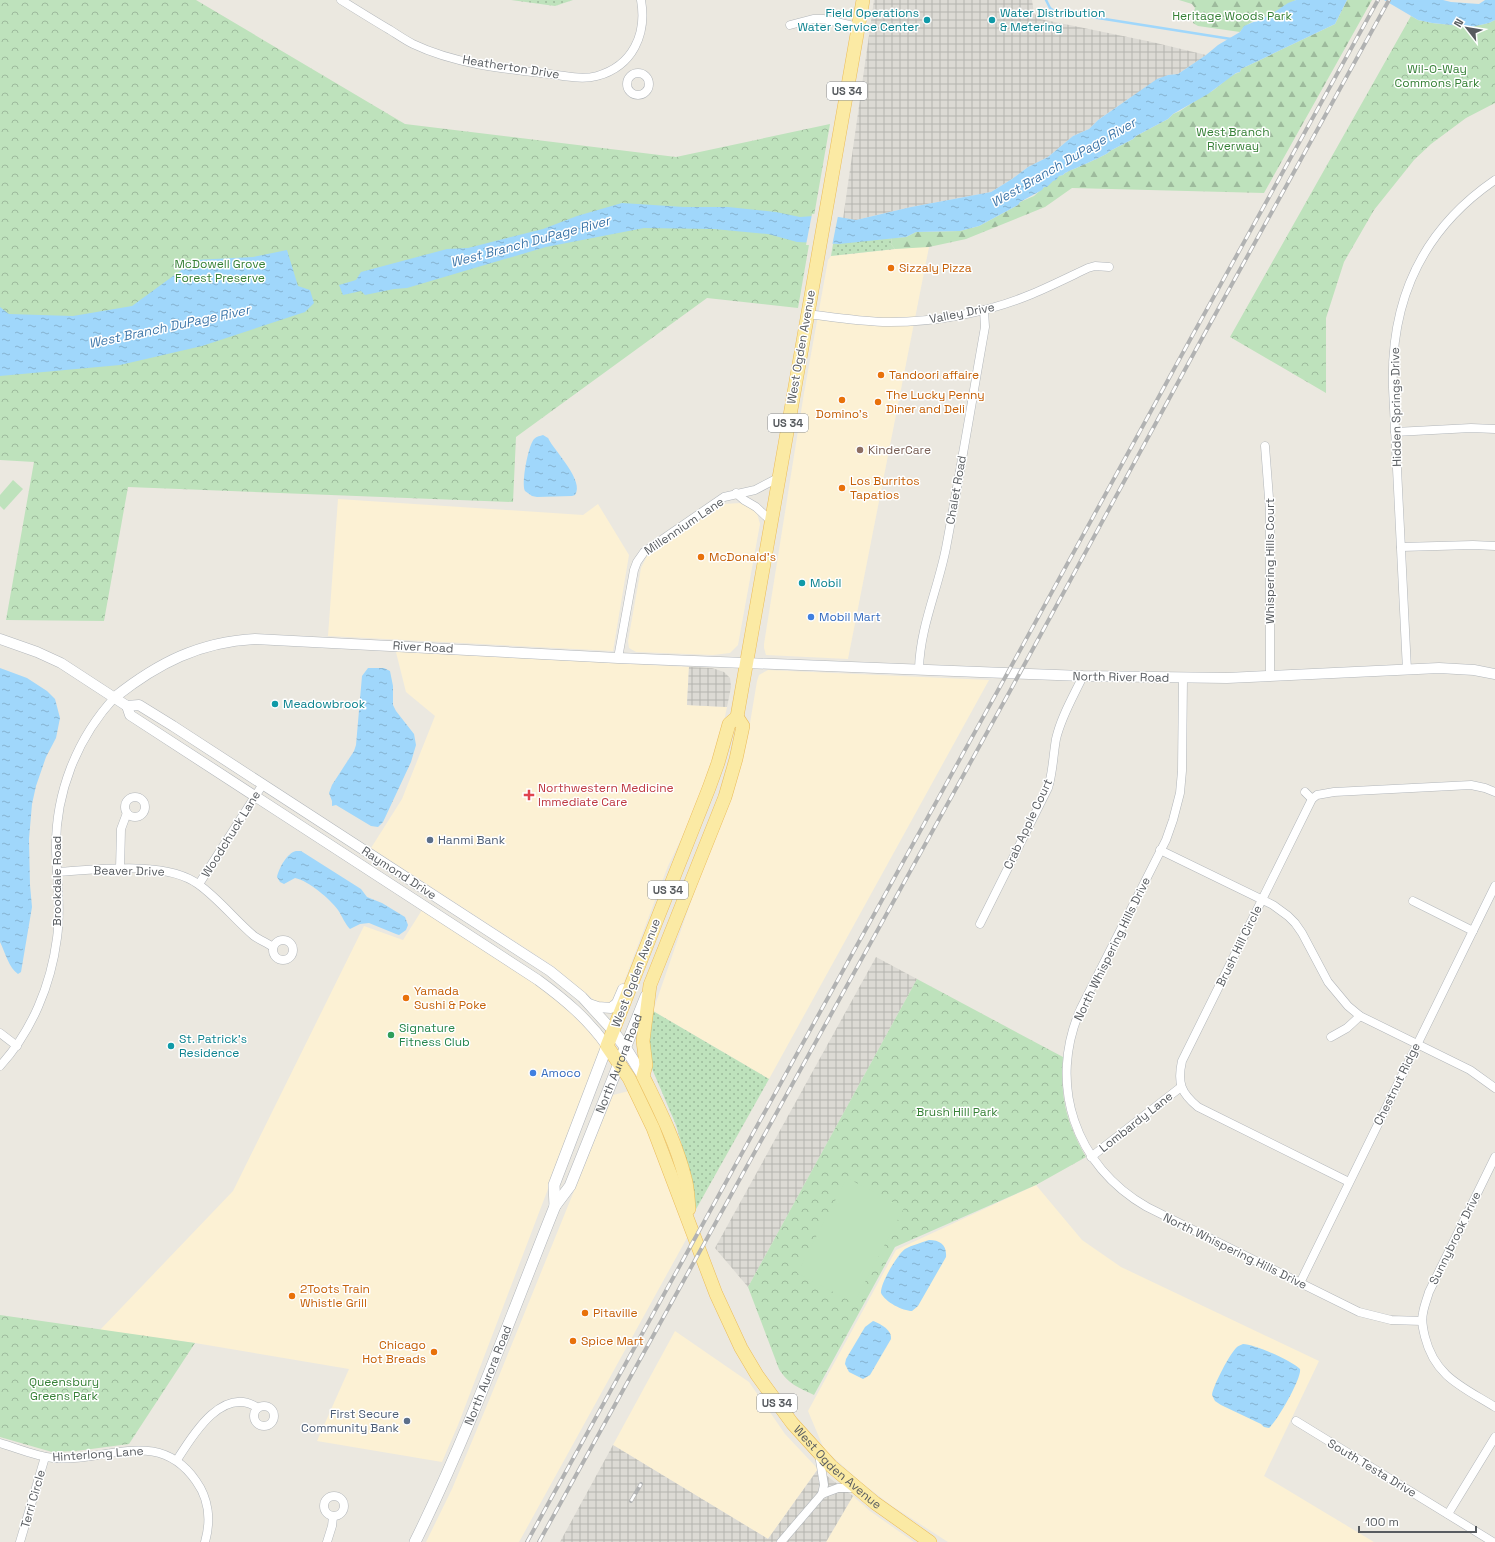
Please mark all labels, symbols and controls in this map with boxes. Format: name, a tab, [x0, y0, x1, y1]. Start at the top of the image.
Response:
place label: Field Operations Water Service Center	[797, 5, 919, 35]
place label: Water Distribution & Metering	[1000, 5, 1105, 35]
park label: Heritage Woods Park	[1172, 8, 1292, 24]
north arrow	[1447, 8, 1487, 48]
marker: Field Operations Water Service Center	[922, 15, 932, 25]
marker: Water Distribution & Metering	[987, 15, 997, 25]
text: N	[1451, 16, 1466, 30]
street label: Heatherton Drive	[461, 51, 561, 83]
park label: Wil-O-Way Commons Park	[1395, 61, 1480, 91]
road number: US 34	[827, 82, 867, 100]
water label: West Branch DuPage River	[988, 113, 1140, 211]
park label: West Branch Riverway	[1196, 124, 1270, 154]
water label: West Branch DuPage River	[449, 211, 614, 271]
park label: McDowell Grove Forest Preserve	[174, 256, 266, 286]
place label: Sizzaly Pizza	[899, 260, 972, 276]
marker: Sizzaly Pizza	[886, 263, 896, 273]
street label: West Ogden Avenue	[783, 289, 819, 405]
street label: Valley Drive	[928, 299, 996, 327]
water label: West Branch DuPage River	[87, 301, 253, 352]
street label: Hidden Springs Drive	[1387, 347, 1405, 467]
place label: Tandoori affaire	[889, 367, 979, 383]
marker: Tandoori affaire	[876, 370, 886, 380]
place label: The Lucky Penny Diner and Deli	[886, 387, 985, 417]
marker: Domino's	[837, 395, 847, 405]
marker: The Lucky Penny Diner and Deli	[873, 397, 883, 407]
place label: Domino's	[816, 406, 868, 422]
road number: US 34	[768, 414, 808, 432]
place label: KinderCare	[868, 442, 931, 458]
marker: KinderCare	[855, 445, 865, 455]
street label: Chalet Road	[942, 454, 970, 526]
place label: Los Burritos Tapatios	[850, 473, 920, 503]
marker: Los Burritos Tapatios	[837, 483, 847, 493]
street label: Millennium Lane	[641, 493, 727, 559]
street label: Whispering Hills Court	[1262, 498, 1278, 624]
place label: McDonald's	[709, 549, 776, 565]
marker: McDonald's	[696, 552, 706, 562]
place label: Mobil	[810, 575, 841, 591]
marker: Mobil	[797, 578, 807, 588]
place label: Mobil Mart	[819, 609, 881, 625]
marker: Mobil Mart	[806, 612, 816, 622]
street label: River Road	[392, 637, 454, 657]
street label: North River Road	[1072, 668, 1170, 686]
place label: Meadowbrook	[283, 696, 366, 712]
marker: Meadowbrook	[270, 699, 280, 709]
street label: Crab Apple Court	[1000, 776, 1056, 872]
place label: Northwestern Medicine Immediate Care	[538, 780, 674, 810]
street label: Woodchuck Lane	[198, 788, 264, 880]
marker: Northwestern Medicine Immediate Care	[523, 789, 535, 801]
place label: Hanmi Bank	[438, 832, 506, 848]
marker: Hanmi Bank	[425, 835, 435, 845]
street label: Brookdale Road	[49, 836, 65, 926]
street label: Raymond Drive	[358, 843, 440, 903]
street label: Beaver Drive	[93, 862, 165, 880]
street label: North Whispering Hills Drive	[1070, 874, 1154, 1024]
road number: US 34	[648, 881, 688, 899]
street label: Brush Hill Circle	[1212, 903, 1266, 989]
street label: West Ogden Avenue	[608, 916, 664, 1030]
place label: Yamada Sushi & Poke	[414, 983, 486, 1013]
marker: Yamada Sushi & Poke	[401, 993, 411, 1003]
street label: North Aurora Road	[592, 1011, 646, 1116]
place label: Signature Fitness Club	[399, 1020, 470, 1050]
marker: Signature Fitness Club	[386, 1030, 396, 1040]
place label: St. Patrick's Residence	[179, 1031, 247, 1061]
street label: Chestnut Ridge	[1370, 1040, 1424, 1128]
marker: St. Patrick's Residence	[166, 1041, 176, 1051]
place label: Amoco	[541, 1065, 581, 1081]
marker: Amoco	[528, 1068, 538, 1078]
street label: Lombardy Lane	[1096, 1088, 1176, 1156]
park label: Brush Hill Park	[916, 1104, 998, 1120]
street label: Sunnybrook Drive	[1425, 1189, 1485, 1287]
street label: North Whispering Hills Drive	[1160, 1209, 1310, 1293]
place label: 2Toots Train Whistle Grill	[300, 1281, 370, 1311]
marker: 2Toots Train Whistle Grill	[287, 1291, 297, 1301]
place label: Pitaville	[593, 1305, 638, 1321]
marker: Pitaville	[580, 1308, 590, 1318]
street label: North Aurora Road	[461, 1323, 515, 1428]
place label: Spice Mart	[581, 1333, 644, 1349]
marker: Spice Mart	[568, 1336, 578, 1346]
place label: Chicago Hot Breads	[362, 1337, 426, 1367]
marker: Chicago Hot Breads	[429, 1347, 439, 1357]
park label: Queensbury Greens Park	[29, 1374, 99, 1404]
road number: US 34	[757, 1394, 797, 1412]
place label: First Secure Community Bank	[301, 1406, 400, 1436]
marker: First Secure Community Bank	[402, 1416, 412, 1426]
street label: West Ogden Avenue	[790, 1422, 884, 1513]
street label: South Testa Drive	[1325, 1435, 1419, 1501]
street label: Hinterlong Lane	[52, 1443, 144, 1465]
street label: Terri Circle	[17, 1468, 49, 1530]
scale bar	[1359, 1508, 1476, 1534]
text: 100 m	[1365, 1514, 1399, 1530]

